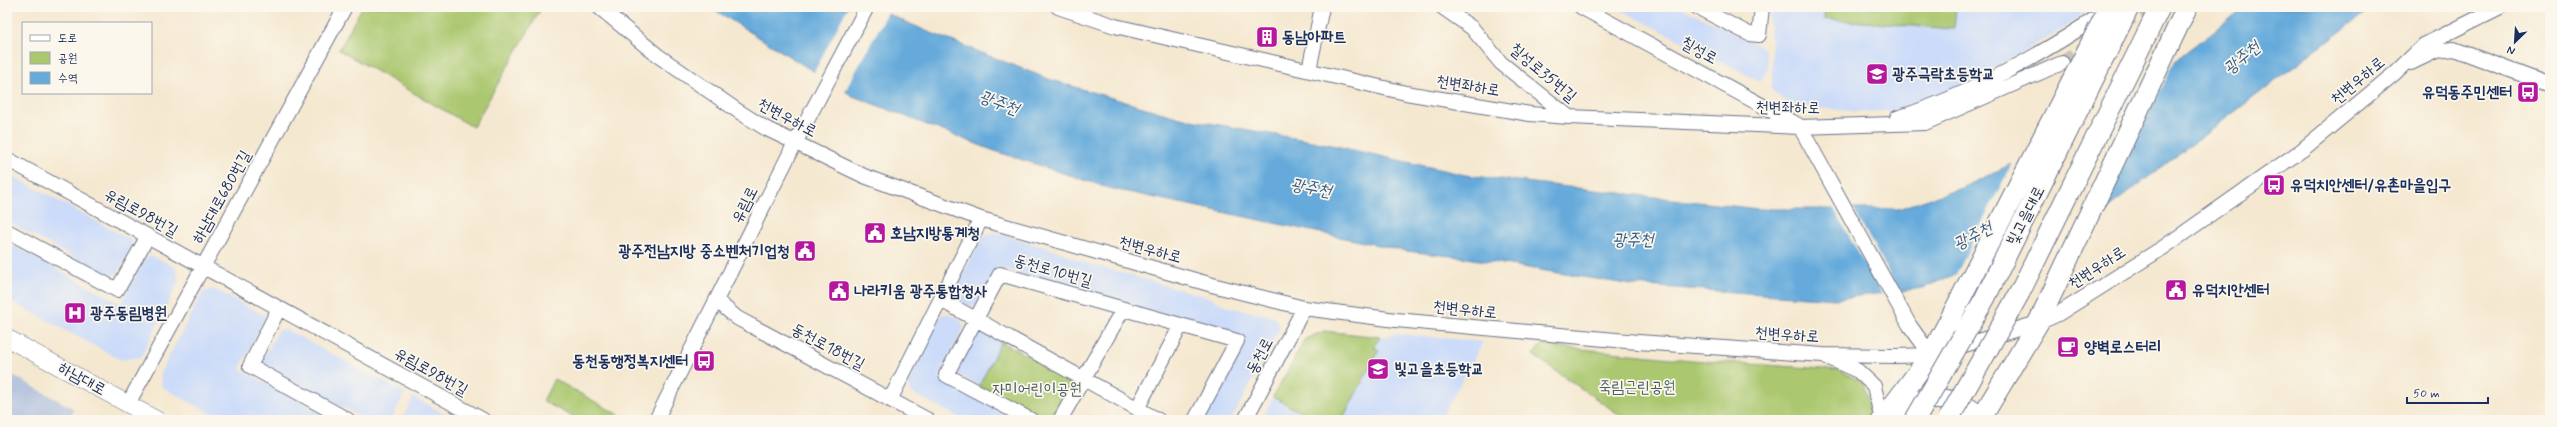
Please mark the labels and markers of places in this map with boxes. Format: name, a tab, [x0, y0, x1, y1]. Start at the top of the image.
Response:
building icon: 동남아파트	[1254, 24, 1280, 50]
place label: 동남아파트	[1282, 27, 1347, 48]
school or university icon: 광주극락초등학교	[1864, 61, 1890, 87]
place label: 광주극락초등학교	[1892, 64, 1995, 85]
bus stop icon: 유덕동주민센터	[2515, 79, 2541, 105]
place label: 유덕동주민센터	[2422, 82, 2512, 103]
bus stop icon: 유덕치안센터/유촌마을입구	[2261, 172, 2287, 198]
place label: 유덕치안센터/유촌마을입구	[2290, 175, 2452, 196]
public building icon: 호남지방통계청	[862, 220, 888, 246]
place label: 호남지방통계청	[890, 223, 980, 244]
public building icon: 광주전남지방 중소벤처기업청	[792, 238, 818, 264]
place label: 광주전남지방 중소벤처기업청	[618, 241, 790, 262]
public building icon: 유덕치안센터	[2163, 277, 2189, 303]
public building icon: 나라키움 광주통합청사	[826, 278, 852, 304]
place label: 유덕치안센터	[2192, 280, 2269, 301]
place label: 나라키움 광주통합청사	[854, 281, 987, 302]
hospital icon: 광주동림병원	[62, 300, 88, 326]
place label: 광주동림병원	[90, 303, 167, 324]
cafe icon: 양벽로스터리	[2055, 334, 2081, 360]
place label: 양벽로스터리	[2084, 337, 2161, 358]
bus stop icon: 동천동행정복지센터	[691, 348, 717, 374]
place label: 동천동행정복지센터	[572, 351, 688, 372]
school or university icon: 빛고을초등학교	[1365, 356, 1391, 382]
place label: 빛고을초등학교	[1394, 359, 1484, 380]

